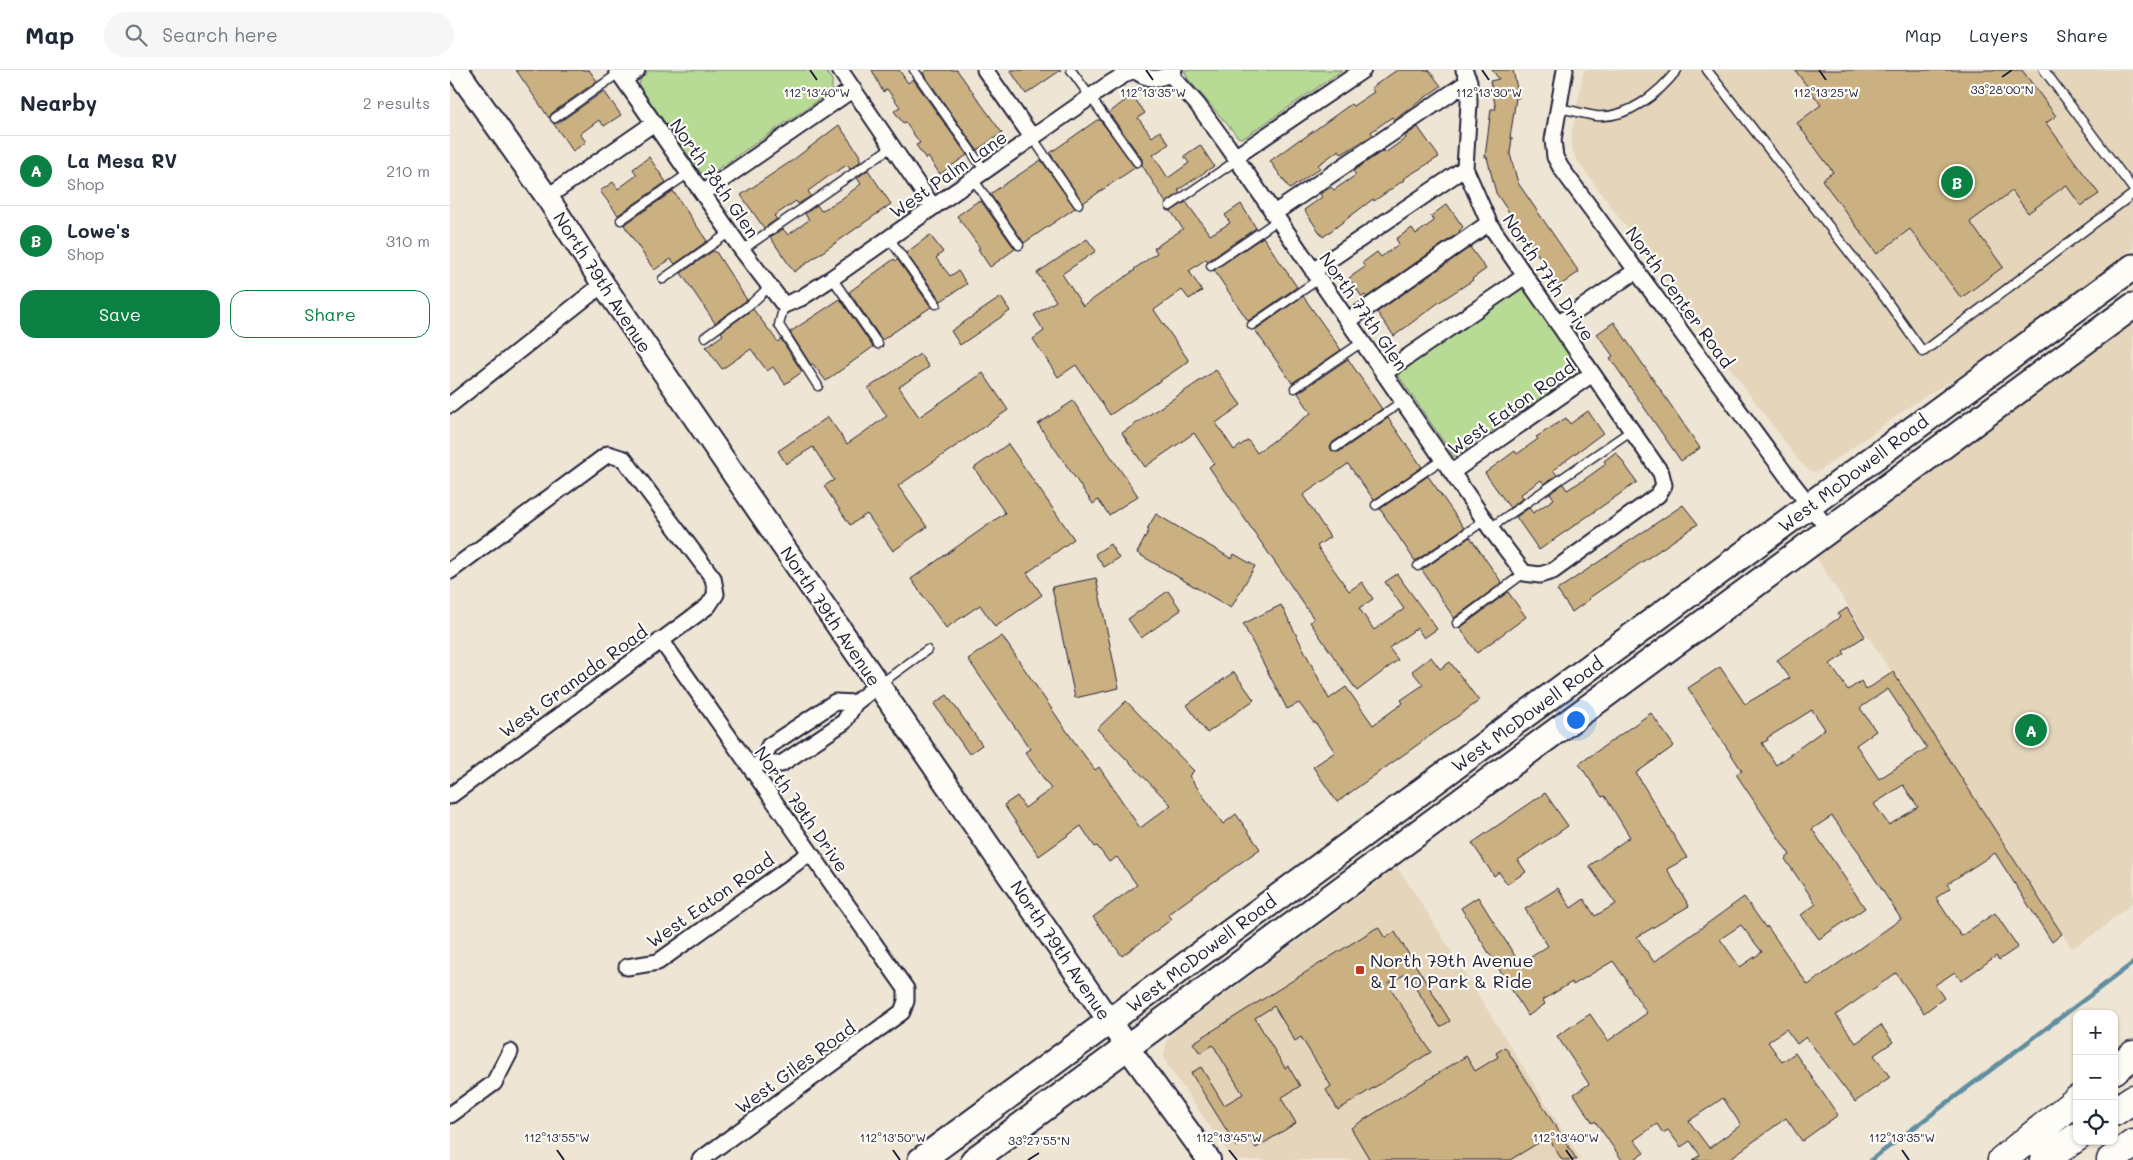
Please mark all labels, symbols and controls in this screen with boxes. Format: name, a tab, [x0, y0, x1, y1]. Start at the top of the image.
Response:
search box	[104, 12, 454, 57]
text: Map	[25, 19, 74, 50]
icon: search	[122, 21, 150, 49]
text: Search here	[162, 22, 278, 47]
text: Map	[1905, 23, 1941, 47]
text: Layers	[1969, 23, 2028, 47]
text: Share	[2056, 23, 2108, 47]
text: 33°28'00"N	[1970, 81, 2034, 97]
text: 112°13'40"W	[784, 84, 850, 100]
text: 112°13'35"W	[1120, 84, 1186, 100]
text: 112°13'30"W	[1456, 84, 1522, 100]
text: 112°13'25"W	[1793, 84, 1859, 100]
text: Nearby	[20, 89, 97, 116]
text: 2 results	[363, 92, 430, 113]
street label: North 78th Glen	[665, 114, 765, 242]
street label: West Palm Lane	[885, 125, 1011, 223]
text: La Mesa RV	[67, 148, 177, 173]
text: A	[30, 160, 42, 181]
text: 210 m	[386, 160, 430, 181]
pin: B	[1941, 163, 1973, 201]
text: Shop	[67, 173, 104, 194]
street label: North 79th Avenue	[548, 207, 658, 357]
street label: North 77th Drive	[1498, 209, 1600, 345]
text: Lowe's	[67, 218, 130, 243]
street label: North Center Road	[1620, 221, 1740, 373]
text: B	[31, 230, 41, 251]
text: 310 m	[386, 230, 430, 251]
text: Shop	[67, 243, 104, 264]
street label: North 77th Glen	[1314, 247, 1414, 375]
button: Save	[20, 290, 220, 338]
button: Share	[230, 290, 430, 338]
street label: West Eaton Road	[1443, 354, 1579, 460]
street label: West McDowell Road	[1773, 409, 1933, 537]
street label: North 79th Avenue	[775, 541, 887, 691]
street label: West Granada Road	[494, 619, 652, 743]
street label: West McDowell Road	[1446, 651, 1608, 777]
your location	[1563, 707, 1589, 733]
pin: A	[2015, 711, 2047, 749]
street label: North 79th Drive	[749, 741, 855, 877]
street label: West Eaton Road	[642, 847, 778, 953]
street label: North 79th Avenue	[1005, 875, 1117, 1025]
street label: West McDowell Road	[1121, 889, 1281, 1017]
place label: North 79th Avenue & I 10 Park & Ride	[1370, 948, 1534, 993]
marker: North 79th Avenue & I 10 Park & Ride	[1354, 964, 1366, 976]
map controls	[2073, 1010, 2118, 1145]
button: +	[2073, 1010, 2118, 1055]
street label: West Giles Road	[730, 1015, 860, 1119]
button: −	[2073, 1055, 2118, 1100]
button: locate	[2073, 1100, 2118, 1145]
text: 112°13'55"W	[524, 1129, 590, 1145]
text: 112°13'50"W	[860, 1129, 926, 1145]
text: 112°13'45"W	[1196, 1129, 1262, 1145]
text: 112°13'40"W	[1533, 1129, 1599, 1145]
text: 112°13'35"W	[1869, 1129, 1935, 1145]
text: 33°27'55"N	[1008, 1132, 1070, 1148]

